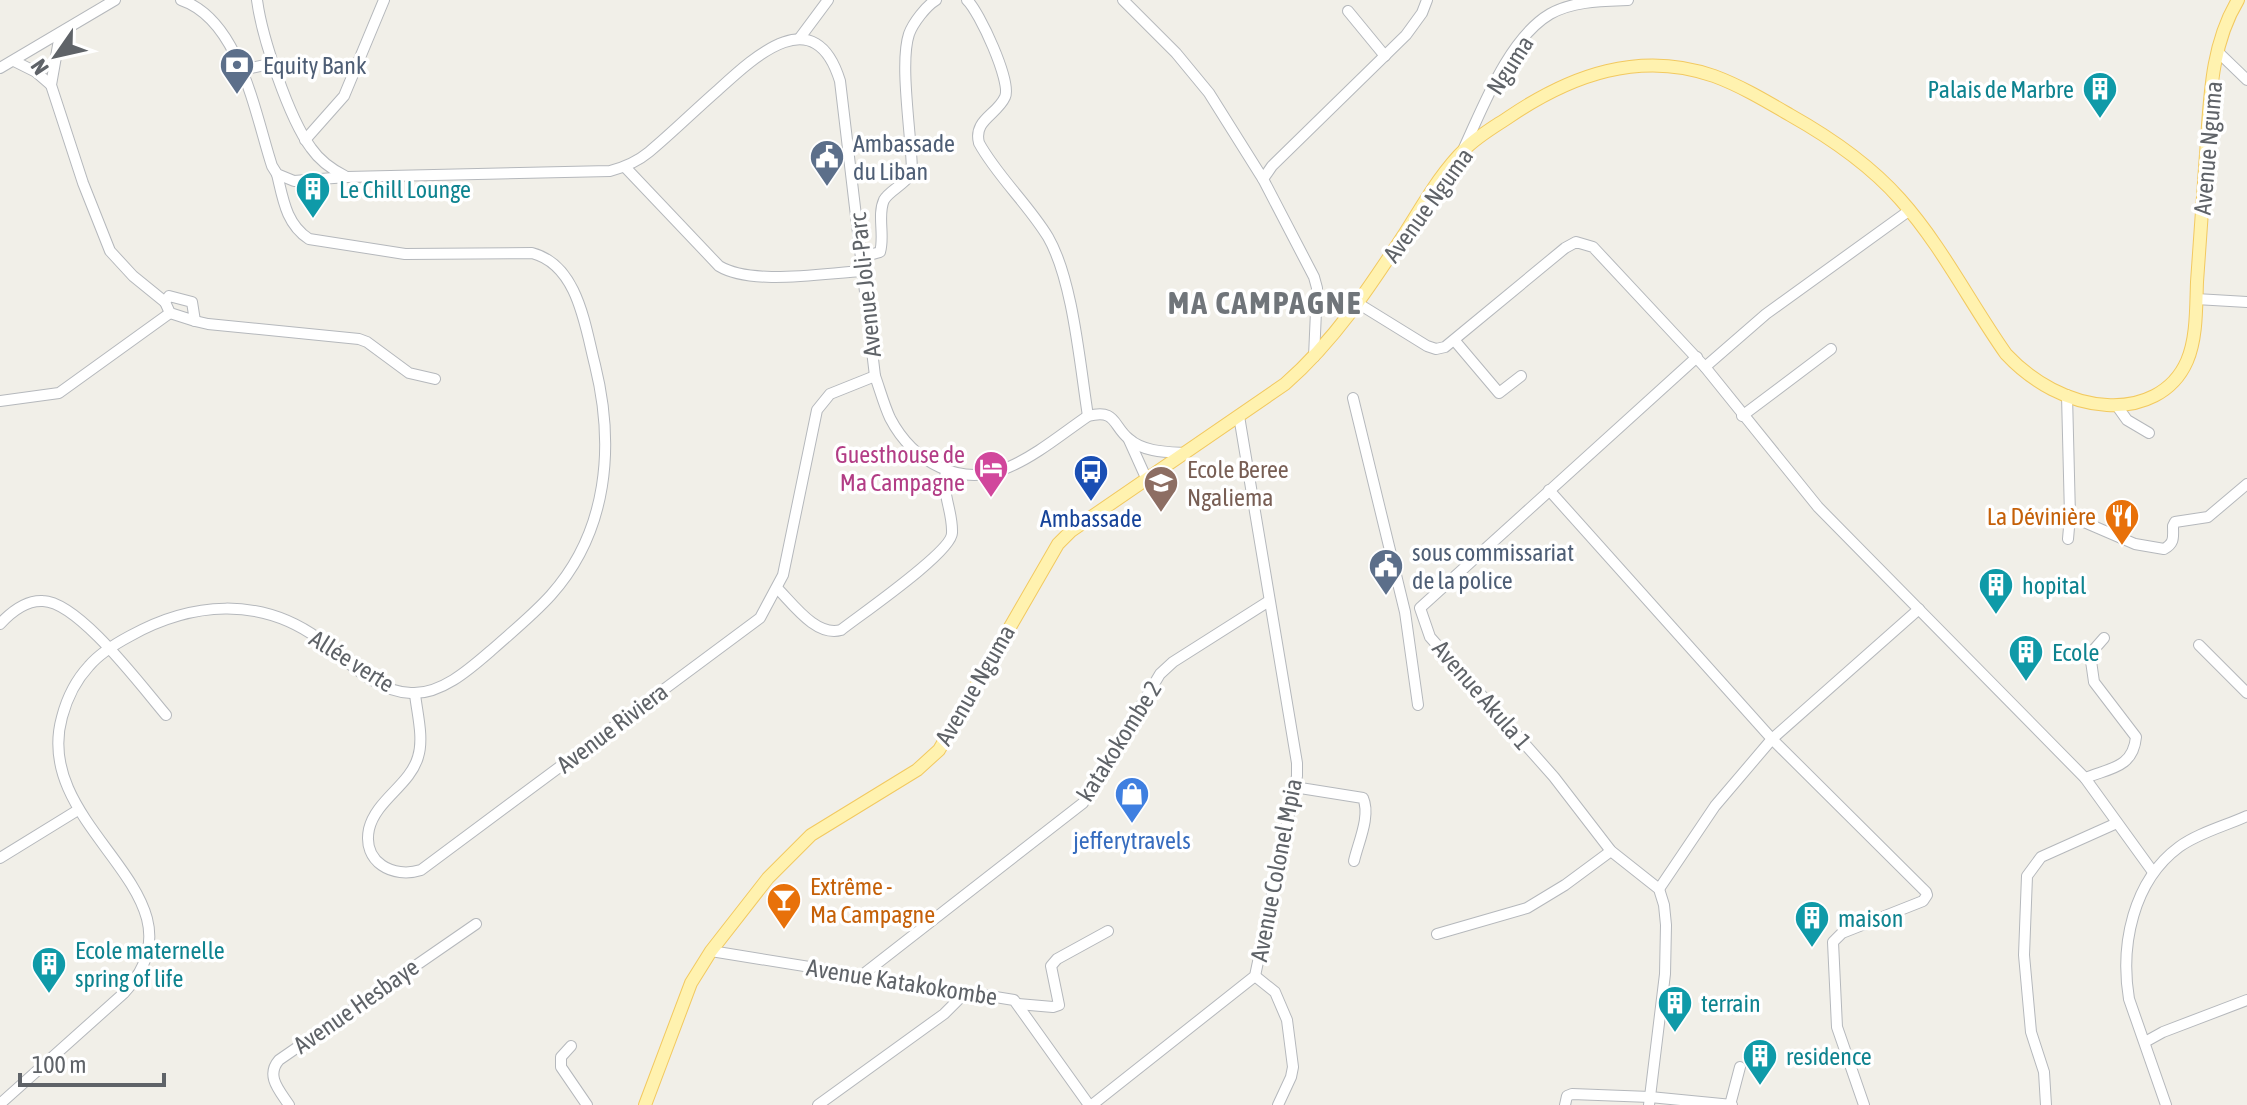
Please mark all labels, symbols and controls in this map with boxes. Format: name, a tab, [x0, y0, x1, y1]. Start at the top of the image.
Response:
north arrow	[16, 16, 96, 96]
street label: Nguma	[1481, 31, 1539, 99]
bank icon: Equity Bank	[218, 46, 256, 96]
place label: Equity Bank	[263, 52, 367, 79]
text: N	[25, 55, 54, 80]
building icon: Palais de Marbre	[2081, 70, 2119, 120]
place label: Palais de Marbre	[1928, 76, 2074, 103]
street label: Avenue Nguma	[2189, 80, 2227, 216]
place label: Ambassade du Liban	[853, 130, 955, 185]
public building icon: Ambassade du Liban	[808, 138, 846, 188]
street label: Avenue Nguma	[1378, 143, 1478, 267]
building icon: Le Chill Lounge	[294, 170, 332, 220]
place label: Le Chill Lounge	[339, 176, 471, 203]
street label: Avenue Joli-Parc	[844, 211, 886, 358]
district label: MA CAMPAGNE	[1168, 284, 1362, 321]
place label: Guesthouse de Ma Campagne	[835, 441, 965, 496]
hotel icon: Guesthouse de Ma Campagne	[972, 449, 1010, 499]
bus stop icon: Ambassade	[1072, 453, 1110, 503]
place label: Ecole Beree Ngaliema	[1187, 456, 1289, 511]
school or university icon: Ecole Beree Ngaliema	[1142, 464, 1180, 514]
restaurant icon: La Dévinière	[2103, 497, 2141, 547]
place label: La Dévinière	[1987, 503, 2096, 530]
place label: Ambassade	[1040, 505, 1142, 532]
place label: sous commissariat de la police	[1412, 539, 1574, 594]
public building icon: sous commissariat de la police	[1367, 547, 1405, 597]
building icon: hopital	[1977, 566, 2015, 616]
place label: hopital	[2022, 572, 2087, 599]
street label: Avenue Nguma	[930, 620, 1020, 750]
street label: Allée verte	[305, 625, 399, 697]
building icon: Ecole	[2007, 633, 2045, 683]
street label: Avenue Akula 1	[1427, 635, 1537, 755]
place label: Ecole	[2052, 639, 2099, 666]
street label: katakokombe 2	[1071, 676, 1167, 806]
street label: Avenue Riviera	[551, 678, 673, 778]
shop icon: jefferytravels	[1113, 775, 1151, 825]
street label: Avenue Colonel Mpia	[1245, 776, 1307, 964]
place label: jefferytravels	[1072, 827, 1191, 854]
place label: Extrême - Ma Campagne	[810, 873, 935, 928]
bar icon: Extrême - Ma Campagne	[765, 881, 803, 931]
building icon: maison	[1793, 899, 1831, 949]
place label: maison	[1838, 905, 1903, 932]
place label: Ecole maternelle spring of life	[75, 937, 225, 992]
building icon: Ecole maternelle spring of life	[30, 945, 68, 995]
street label: Avenue Hesbaye	[288, 953, 424, 1059]
street label: Avenue Katakokombe	[805, 954, 999, 1010]
building icon: terrain	[1656, 984, 1694, 1034]
place label: terrain	[1701, 990, 1761, 1017]
scale bar	[20, 1037, 164, 1087]
building icon: residence	[1741, 1037, 1779, 1087]
place label: residence	[1786, 1043, 1872, 1070]
text: 100 m	[32, 1051, 86, 1078]

